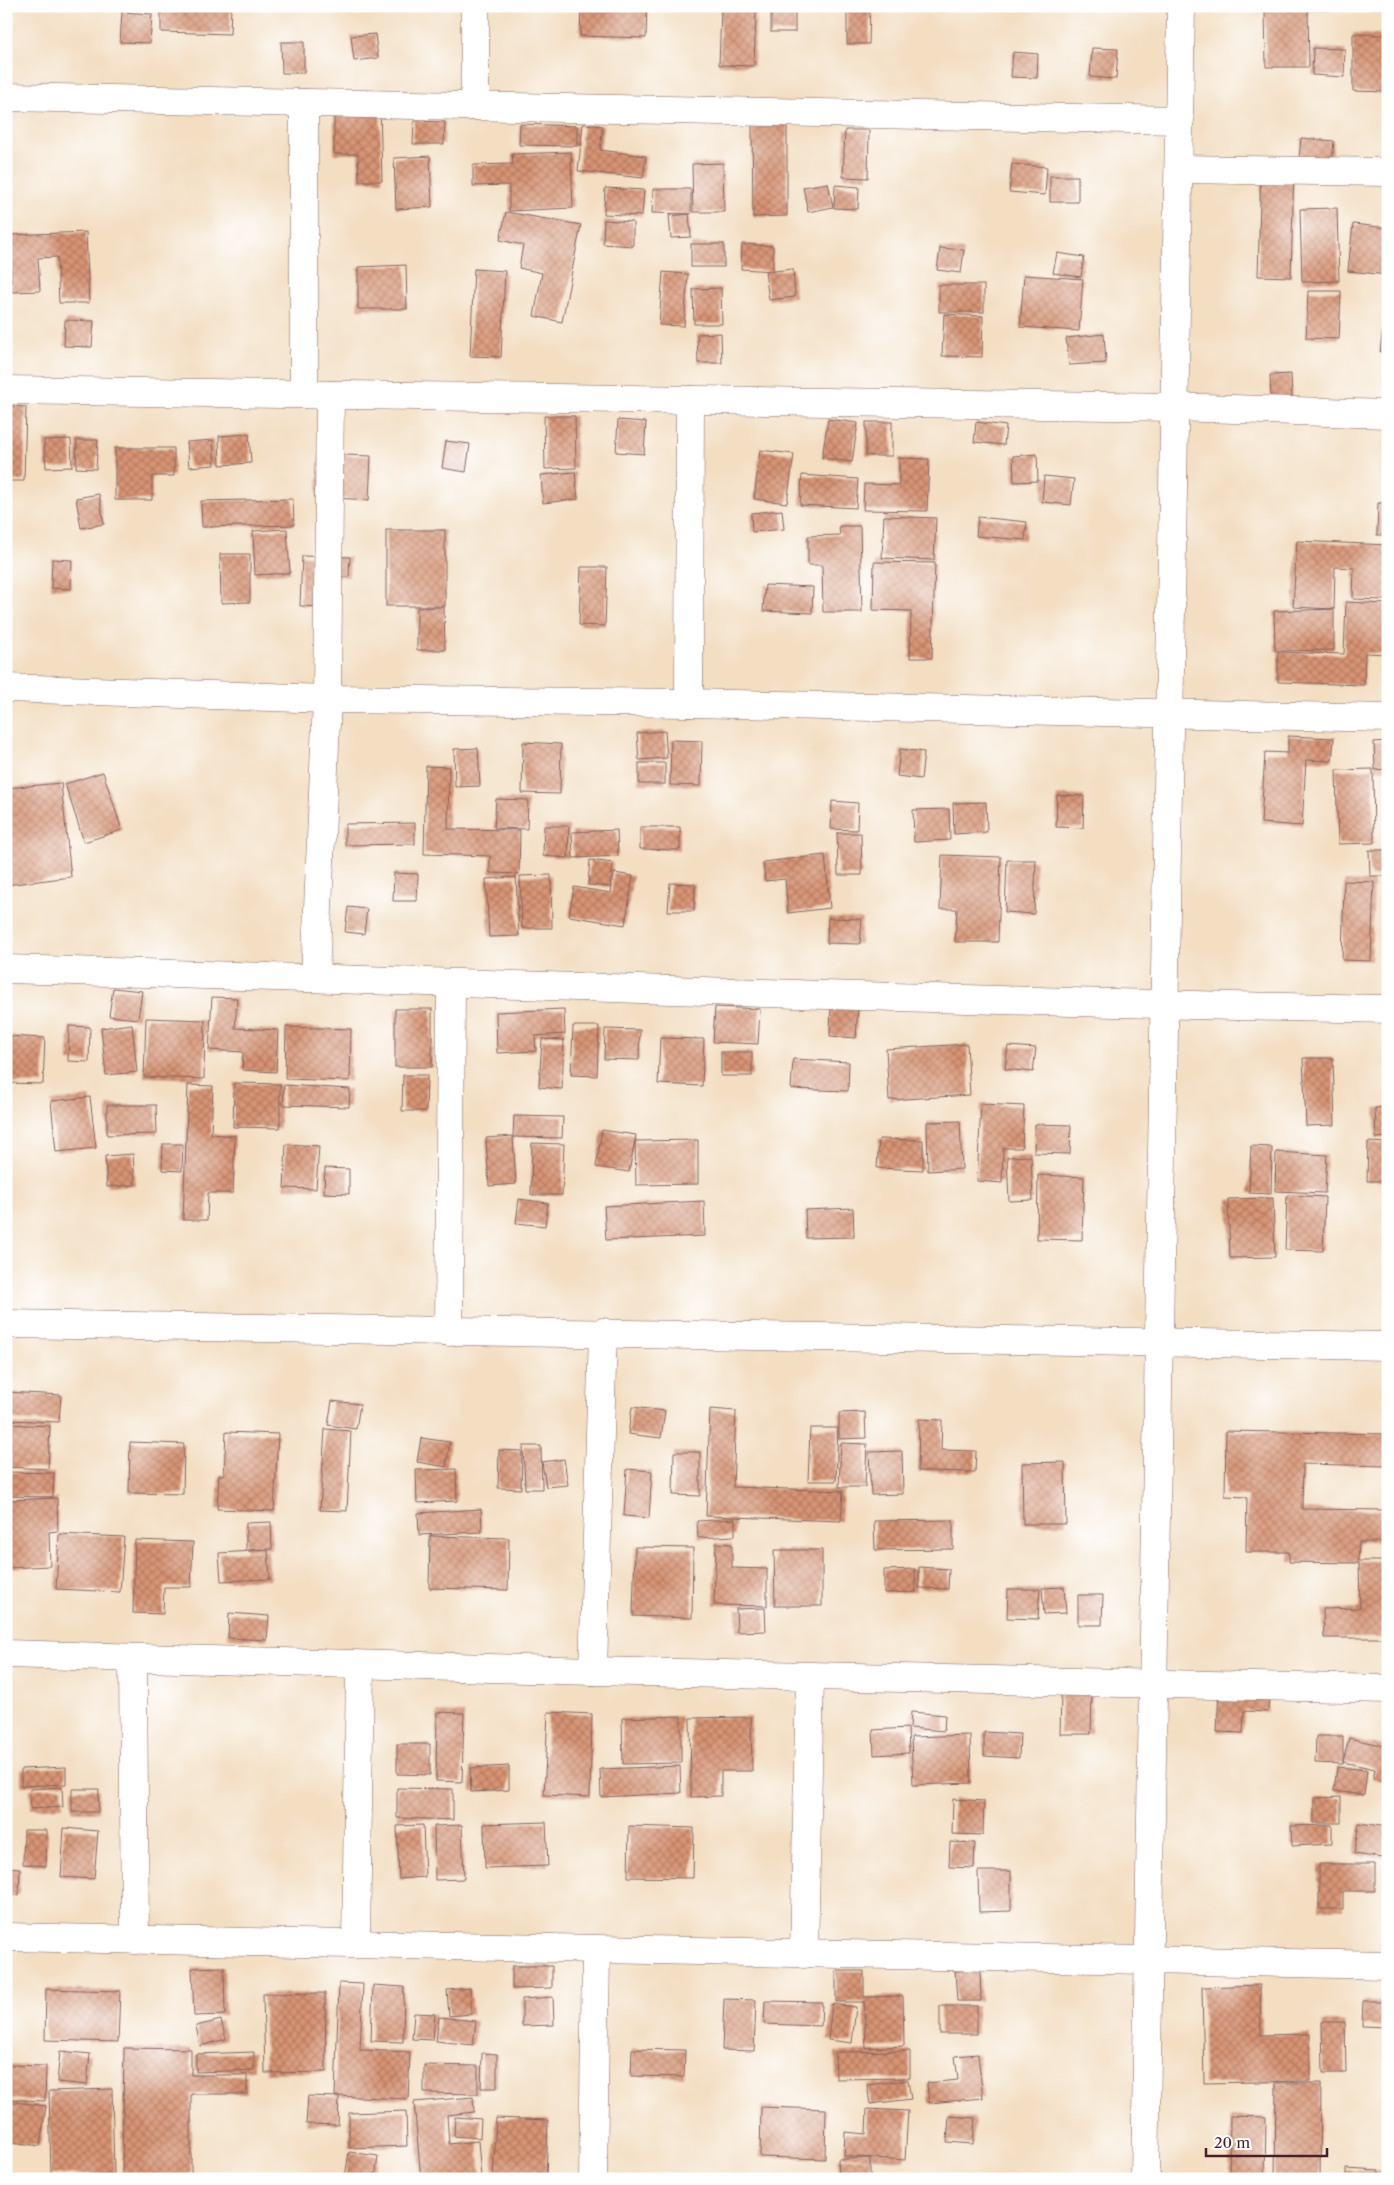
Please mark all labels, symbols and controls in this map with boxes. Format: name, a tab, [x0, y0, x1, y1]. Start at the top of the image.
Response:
scale bar	[1206, 2125, 1328, 2157]
text: 20 m	[1214, 2133, 1250, 2152]

